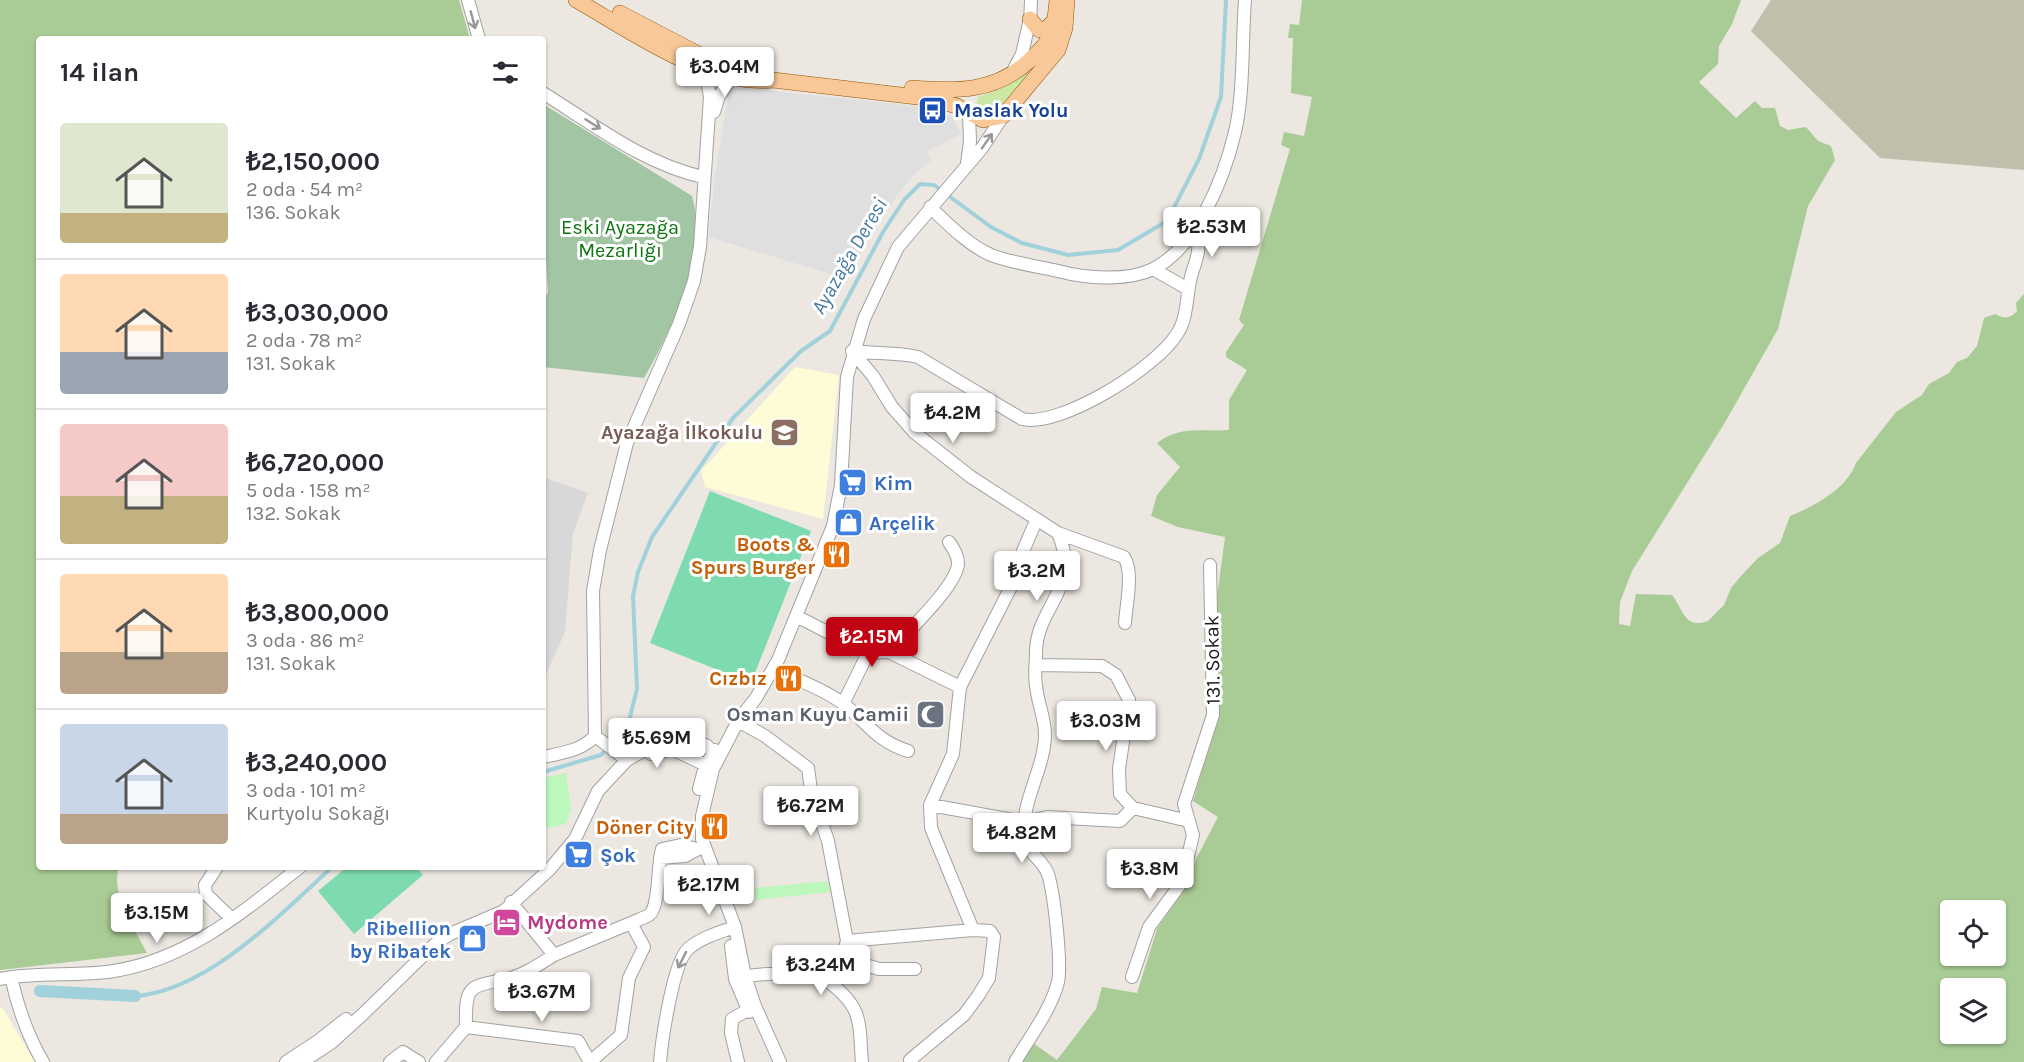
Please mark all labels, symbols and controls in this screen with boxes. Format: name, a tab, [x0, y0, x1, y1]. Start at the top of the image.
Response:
one-way arrow	[468, 10, 480, 29]
pin: ₺3.04M	[676, 47, 774, 98]
text: ₺3.04M	[690, 55, 760, 78]
icon: filters	[489, 56, 522, 89]
text: 14 ilan	[60, 57, 139, 88]
bus stop icon: Maslak Yolu	[917, 94, 949, 126]
place label: Maslak Yolu	[954, 99, 1068, 122]
one-way arrow	[584, 117, 601, 130]
one-way arrow	[981, 133, 993, 149]
text: ₺2,150,000	[246, 146, 380, 177]
icon: home	[108, 147, 180, 219]
text: 2 oda · 54 m²	[246, 178, 363, 201]
water label: Ayazağa Deresi	[806, 193, 892, 318]
text: 136. Sokak	[246, 201, 341, 224]
pin: ₺2.53M	[1163, 207, 1261, 258]
text: ₺2.53M	[1177, 215, 1247, 238]
park label: Eski Ayazağa Mezarlığı	[561, 216, 679, 262]
text: ₺3,030,000	[246, 297, 389, 328]
icon: home	[108, 298, 180, 370]
text: 2 oda · 78 m²	[246, 329, 362, 352]
text: 131. Sokak	[246, 352, 336, 375]
pin: ₺4.2M	[911, 393, 995, 444]
text: ₺4.2M	[924, 401, 982, 424]
school or university icon: Ayazağa İlkokulu	[768, 416, 800, 448]
place label: Ayazağa İlkokulu	[601, 421, 763, 444]
text: ₺6,720,000	[246, 447, 384, 478]
icon: home	[108, 448, 180, 520]
supermarket icon: Kim	[837, 467, 869, 499]
place label: Kim	[874, 472, 913, 495]
text: 5 oda · 158 m²	[246, 479, 371, 502]
text: 132. Sokak	[246, 502, 341, 525]
shop icon: Arçelik	[832, 507, 864, 539]
place label: Arçelik	[869, 512, 935, 535]
place label: Boots & Spurs Burger	[691, 533, 815, 579]
restaurant icon: Boots & Spurs Burger	[820, 539, 852, 571]
pin: ₺3.2M	[995, 551, 1079, 602]
text: ₺3.2M	[1008, 559, 1066, 582]
text: ₺3,800,000	[246, 597, 389, 628]
icon: home	[108, 598, 180, 670]
street label: 131. Sokak	[1200, 615, 1225, 705]
pin: ₺2.15M	[823, 617, 921, 668]
text: ₺2.15M	[840, 625, 904, 648]
text: 3 oda · 86 m²	[246, 629, 365, 652]
text: 131. Sokak	[246, 652, 336, 675]
restaurant icon: Cızbız	[772, 662, 804, 694]
place label: Cızbız	[709, 667, 767, 690]
mosque icon: Osman Kuyu Camii	[914, 698, 946, 730]
pin: ₺3.03M	[1057, 701, 1155, 752]
place label: Osman Kuyu Camii	[727, 703, 909, 726]
text: ₺3.03M	[1071, 709, 1141, 732]
pin: ₺5.69M	[608, 718, 706, 769]
text: ₺5.69M	[622, 726, 692, 749]
text: ₺3,240,000	[246, 747, 387, 778]
icon: home	[108, 748, 180, 820]
text: 3 oda · 101 m²	[246, 779, 366, 802]
pin: ₺6.72M	[762, 786, 860, 837]
text: ₺6.72M	[777, 794, 845, 817]
text: Kurtyolu Sokağı	[246, 802, 390, 825]
restaurant icon: Döner City	[699, 811, 731, 843]
pin: ₺4.82M	[973, 813, 1071, 864]
place label: Döner City	[596, 816, 694, 839]
text: ₺4.82M	[987, 821, 1057, 844]
supermarket icon: Şok	[563, 839, 595, 871]
place label: Şok	[600, 844, 636, 867]
pin: ₺3.8M	[1108, 849, 1192, 900]
text: ₺3.8M	[1121, 857, 1179, 880]
pin: ₺2.17M	[660, 865, 758, 916]
text: ₺2.17M	[678, 873, 740, 896]
pin: ₺3.15M	[108, 893, 206, 944]
map controls	[1940, 900, 2006, 1044]
button: locate	[1940, 900, 2006, 966]
text: ₺3.15M	[125, 901, 189, 924]
hotel icon: Mydome	[490, 906, 522, 938]
place label: Mydome	[527, 911, 608, 934]
place label: Ribellion by Ribatek	[350, 917, 451, 963]
shop icon: Ribellion by Ribatek	[456, 923, 488, 955]
pin: ₺3.24M	[772, 945, 870, 996]
one-way arrow	[676, 951, 688, 969]
text: ₺3.24M	[786, 953, 856, 976]
pin: ₺3.67M	[493, 972, 591, 1023]
button: layers	[1940, 978, 2006, 1044]
text: ₺3.67M	[508, 980, 576, 1003]

